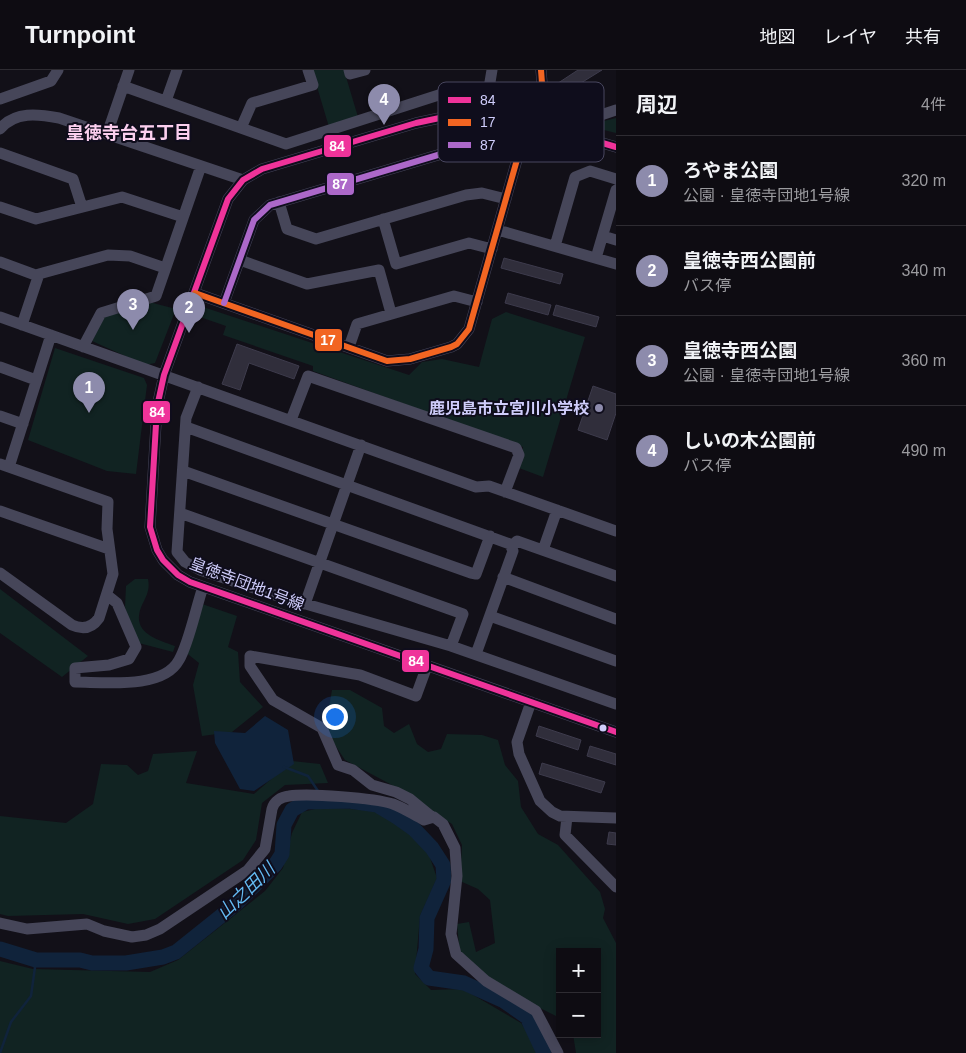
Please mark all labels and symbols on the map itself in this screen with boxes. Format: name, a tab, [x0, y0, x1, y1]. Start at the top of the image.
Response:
legend	[438, 82, 604, 162]
pin: 4	[368, 84, 400, 125]
text: 84	[480, 92, 496, 108]
text: 17	[480, 114, 496, 130]
district label: 皇徳寺台五丁目	[66, 123, 192, 143]
line badge: 84	[323, 134, 352, 158]
text: 87	[480, 137, 496, 153]
text: 84	[329, 138, 345, 154]
line badge: 87	[326, 172, 355, 196]
text: 87	[332, 176, 348, 192]
pin: 3	[117, 289, 149, 330]
pin: 2	[173, 292, 205, 333]
line badge: 17	[314, 328, 343, 352]
text: 17	[320, 332, 336, 348]
pin: 1	[73, 372, 105, 413]
line badge: 84	[142, 400, 171, 424]
place label: 鹿児島市立宮川小学校	[429, 400, 589, 417]
marker: 鹿児島市立宮川小学校	[593, 402, 605, 414]
text: 84	[149, 404, 165, 420]
street label: 皇徳寺団地1号線	[188, 554, 306, 614]
line badge: 84	[401, 649, 430, 673]
text: 84	[408, 653, 424, 669]
your location	[322, 704, 348, 730]
unlabelled marker	[598, 723, 608, 733]
water label: 山之田川	[213, 857, 280, 923]

